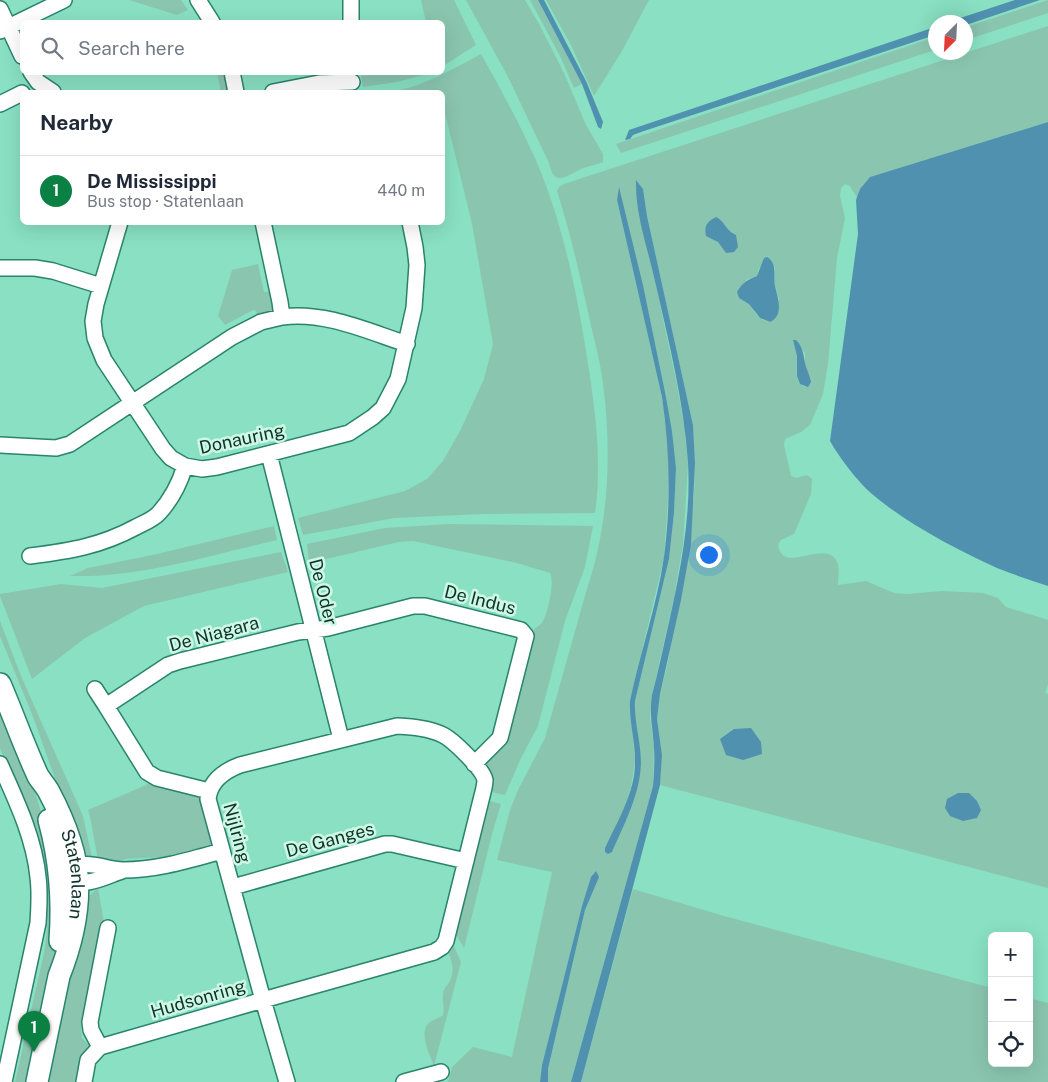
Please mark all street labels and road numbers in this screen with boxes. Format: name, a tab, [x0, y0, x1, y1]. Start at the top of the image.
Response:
street label: Donauring	[197, 419, 287, 458]
street label: De Oder	[305, 556, 342, 627]
street label: De Indus	[442, 581, 518, 618]
street label: De Niagara	[166, 611, 261, 656]
street label: Nijlring	[219, 800, 256, 865]
street label: De Ganges	[283, 818, 376, 861]
street label: Statenlaan	[57, 826, 89, 921]
street label: Hudsonring	[148, 975, 248, 1022]

